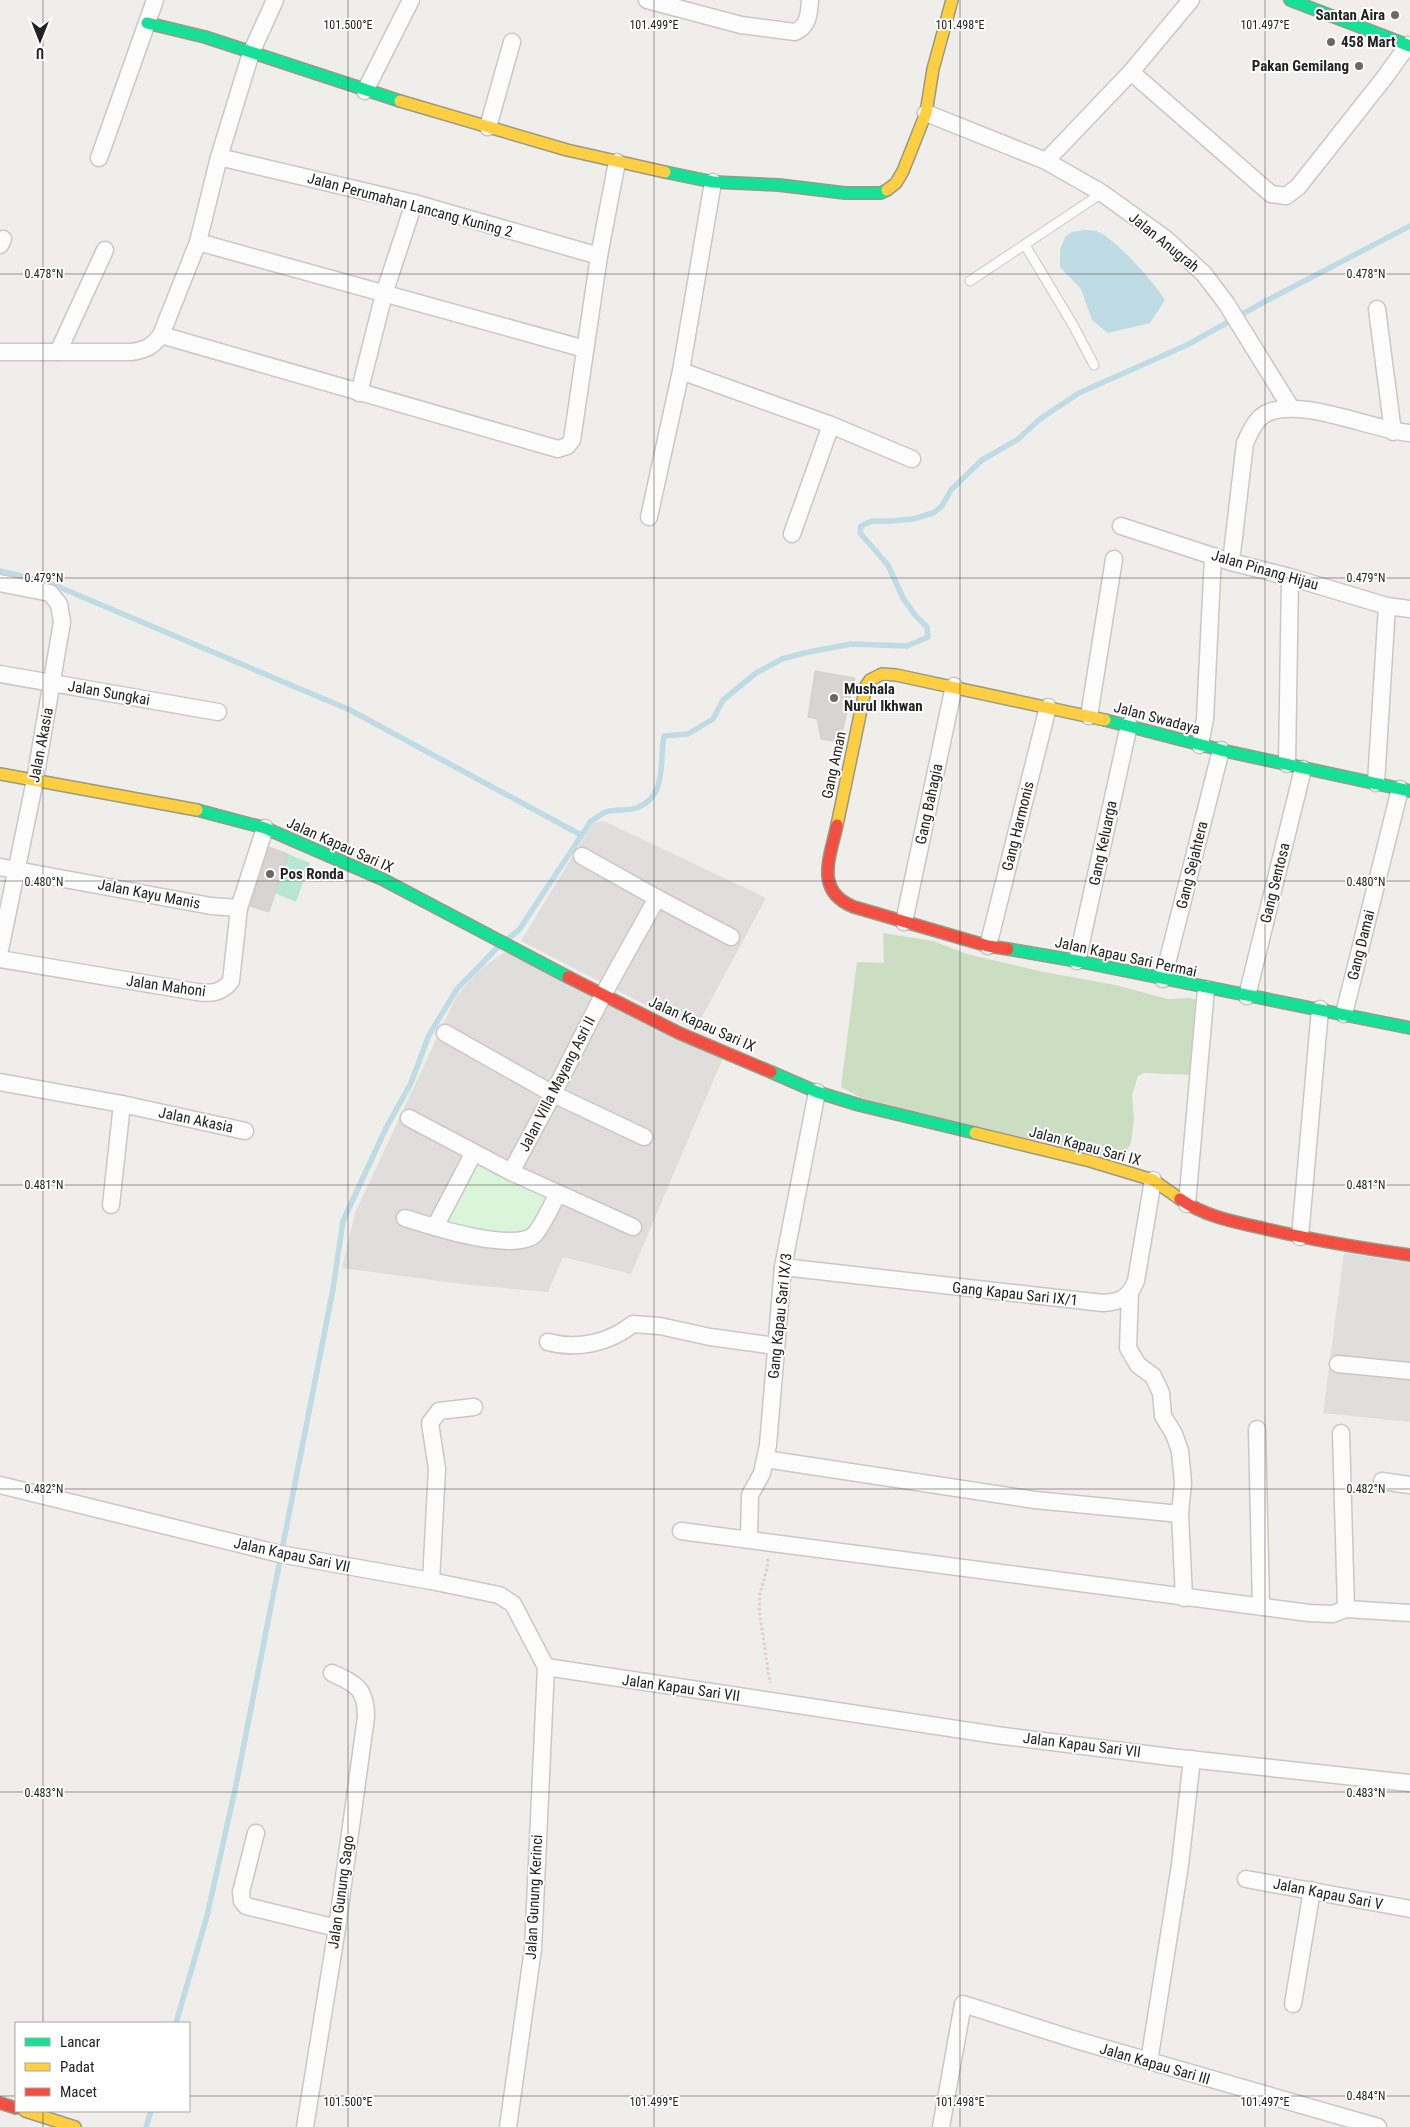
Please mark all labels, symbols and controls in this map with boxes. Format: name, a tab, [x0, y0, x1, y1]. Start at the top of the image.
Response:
place label: Santan Aira	[1315, 6, 1385, 24]
marker: Santan Aira	[1389, 9, 1401, 21]
north arrow	[15, 15, 65, 65]
text: 101.500°E	[323, 18, 373, 32]
text: 101.499°E	[629, 18, 679, 32]
text: 101.498°E	[935, 18, 985, 32]
text: 101.497°E	[1240, 18, 1290, 32]
place label: 458 Mart	[1341, 33, 1396, 51]
marker: 458 Mart	[1325, 36, 1337, 48]
text: U	[36, 45, 44, 61]
place label: Pakan Gemilang	[1252, 57, 1349, 75]
marker: Pakan Gemilang	[1353, 60, 1365, 72]
street label: Jalan Perumahan Lancang Kuning 2	[305, 169, 515, 241]
street label: Jalan Anugrah	[1125, 208, 1203, 276]
text: 0.478°N	[25, 267, 63, 281]
text: 0.478°N	[1347, 267, 1385, 281]
street label: Jalan Pinang Hijau	[1209, 546, 1321, 594]
text: 0.479°N	[25, 571, 63, 585]
text: 0.479°N	[1347, 571, 1385, 585]
street label: Jalan Sungkai	[67, 677, 151, 709]
place label: Mushala Nurul Ikhwan	[844, 680, 923, 715]
marker: Mushala Nurul Ikhwan	[828, 692, 840, 704]
street label: Jalan Swadaya	[1112, 698, 1202, 738]
street label: Jalan Akasia	[25, 706, 57, 784]
street label: Gang Aman	[818, 730, 850, 800]
street label: Gang Bahagia	[912, 762, 946, 846]
street label: Gang Harmonis	[998, 779, 1038, 873]
street label: Gang Keluarga	[1085, 799, 1121, 887]
street label: Jalan Kapau Sari IX	[284, 813, 396, 877]
street label: Gang Sejahtera	[1172, 819, 1212, 911]
street label: Gang Sentosa	[1256, 841, 1294, 925]
place label: Pos Ronda	[280, 865, 344, 883]
marker: Pos Ronda	[264, 868, 276, 880]
text: 0.480°N	[25, 875, 63, 889]
street label: Jalan Kayu Manis	[96, 875, 202, 913]
text: 0.480°N	[1347, 875, 1385, 889]
street label: Gang Damai	[1344, 908, 1378, 982]
street label: Jalan Kapau Sari Permai	[1053, 933, 1199, 981]
street label: Jalan Mahoni	[125, 972, 207, 1000]
street label: Jalan Kapau Sari IX	[646, 992, 758, 1056]
street label: Jalan Villa Mayang Asri II	[515, 1013, 599, 1155]
street label: Jalan Akasia	[157, 1103, 235, 1137]
street label: Jalan Kapau Sari IX	[1027, 1122, 1143, 1170]
text: 0.481°N	[25, 1178, 63, 1192]
text: 0.481°N	[1347, 1178, 1385, 1192]
street label: Gang Kapau Sari IX/3	[764, 1252, 796, 1380]
street label: Gang Kapau Sari IX/1	[951, 1278, 1079, 1310]
text: 0.482°N	[25, 1482, 63, 1496]
text: 0.482°N	[1347, 1482, 1385, 1496]
street label: Jalan Kapau Sari VII	[232, 1534, 352, 1576]
street label: Jalan Kapau Sari VII	[621, 1671, 741, 1705]
street label: Jalan Kapau Sari VII	[1022, 1729, 1142, 1761]
text: 0.483°N	[25, 1786, 63, 1800]
text: 0.483°N	[1347, 1786, 1385, 1800]
street label: Jalan Gunung Sago	[324, 1834, 358, 1950]
street label: Jalan Gunung Kerinci	[522, 1834, 546, 1960]
street label: Jalan Kapau Sari V	[1272, 1875, 1385, 1914]
legend	[15, 2022, 190, 2112]
text: Lancar	[60, 2033, 101, 2051]
street label: Jalan Kapau Sari III	[1098, 2040, 1212, 2088]
text: Padat	[60, 2058, 94, 2076]
text: Macet	[60, 2083, 97, 2101]
text: 0.484°N	[1347, 2089, 1385, 2103]
text: 101.500°E	[323, 2095, 373, 2109]
text: 101.499°E	[629, 2095, 679, 2109]
text: 101.498°E	[935, 2095, 985, 2109]
text: 101.497°E	[1240, 2095, 1290, 2109]

